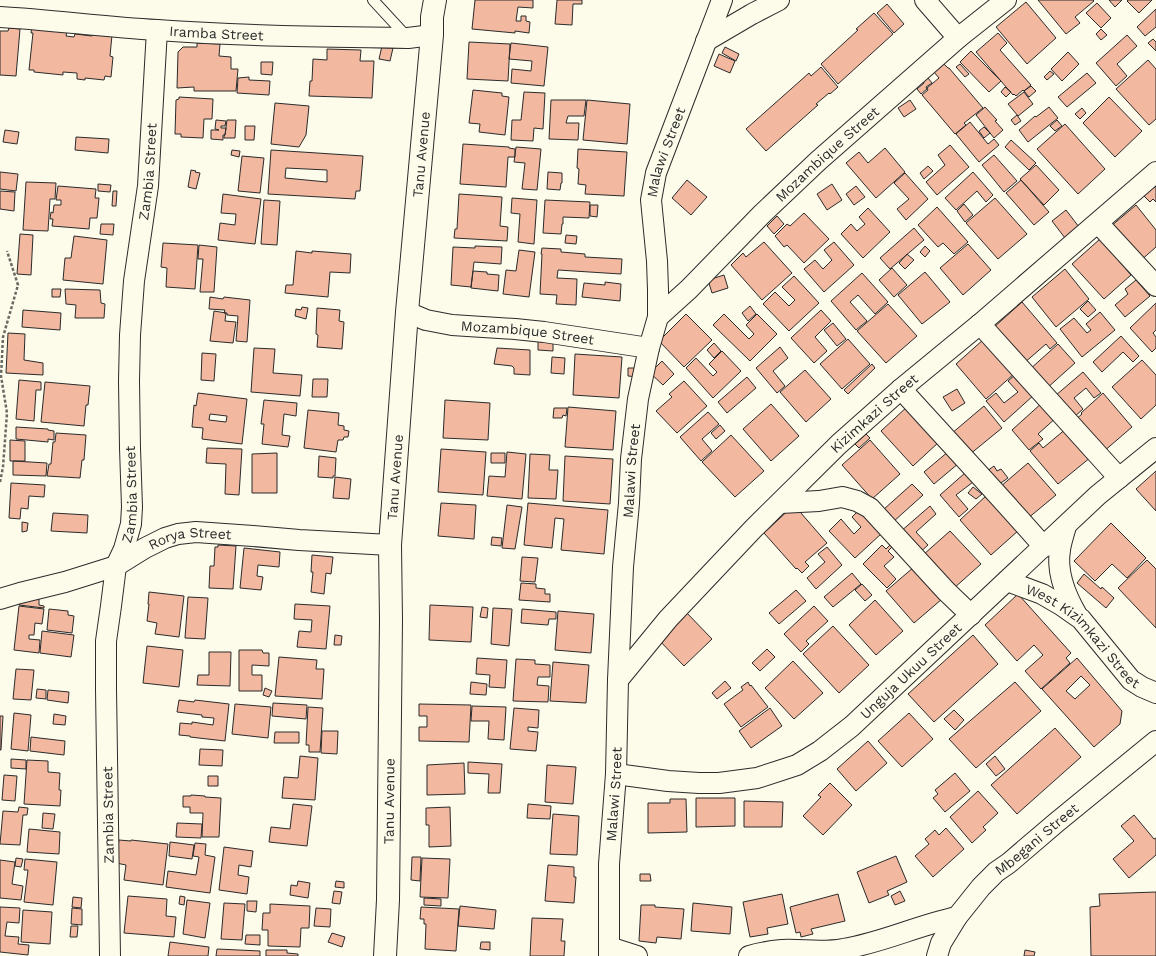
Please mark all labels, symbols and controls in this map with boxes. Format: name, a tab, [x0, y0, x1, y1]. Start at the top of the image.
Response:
street label: Iramba Street	[169, 23, 264, 43]
street label: Mozambique Street	[772, 103, 882, 205]
street label: Malawi Street	[644, 105, 688, 199]
street label: Tanu Avenue	[409, 111, 433, 198]
street label: Zambia Street	[135, 123, 160, 221]
street label: Mozambique Street	[460, 318, 595, 348]
street label: Kizimkazi Street	[827, 371, 921, 456]
street label: Malawi Street	[620, 423, 643, 519]
street label: Tanu Avenue	[384, 434, 406, 521]
street label: Zambia Street	[118, 446, 140, 544]
street label: Rorya Street	[146, 524, 232, 553]
street label: West Kizimkazi Street	[1024, 581, 1143, 691]
street label: Unguja Ukuu Street	[857, 619, 965, 722]
street label: Malawi Street	[603, 747, 625, 842]
street label: Tanu Avenue	[381, 758, 398, 844]
street label: Zambia Street	[99, 766, 117, 864]
street label: Mbegani Street	[992, 800, 1082, 878]

